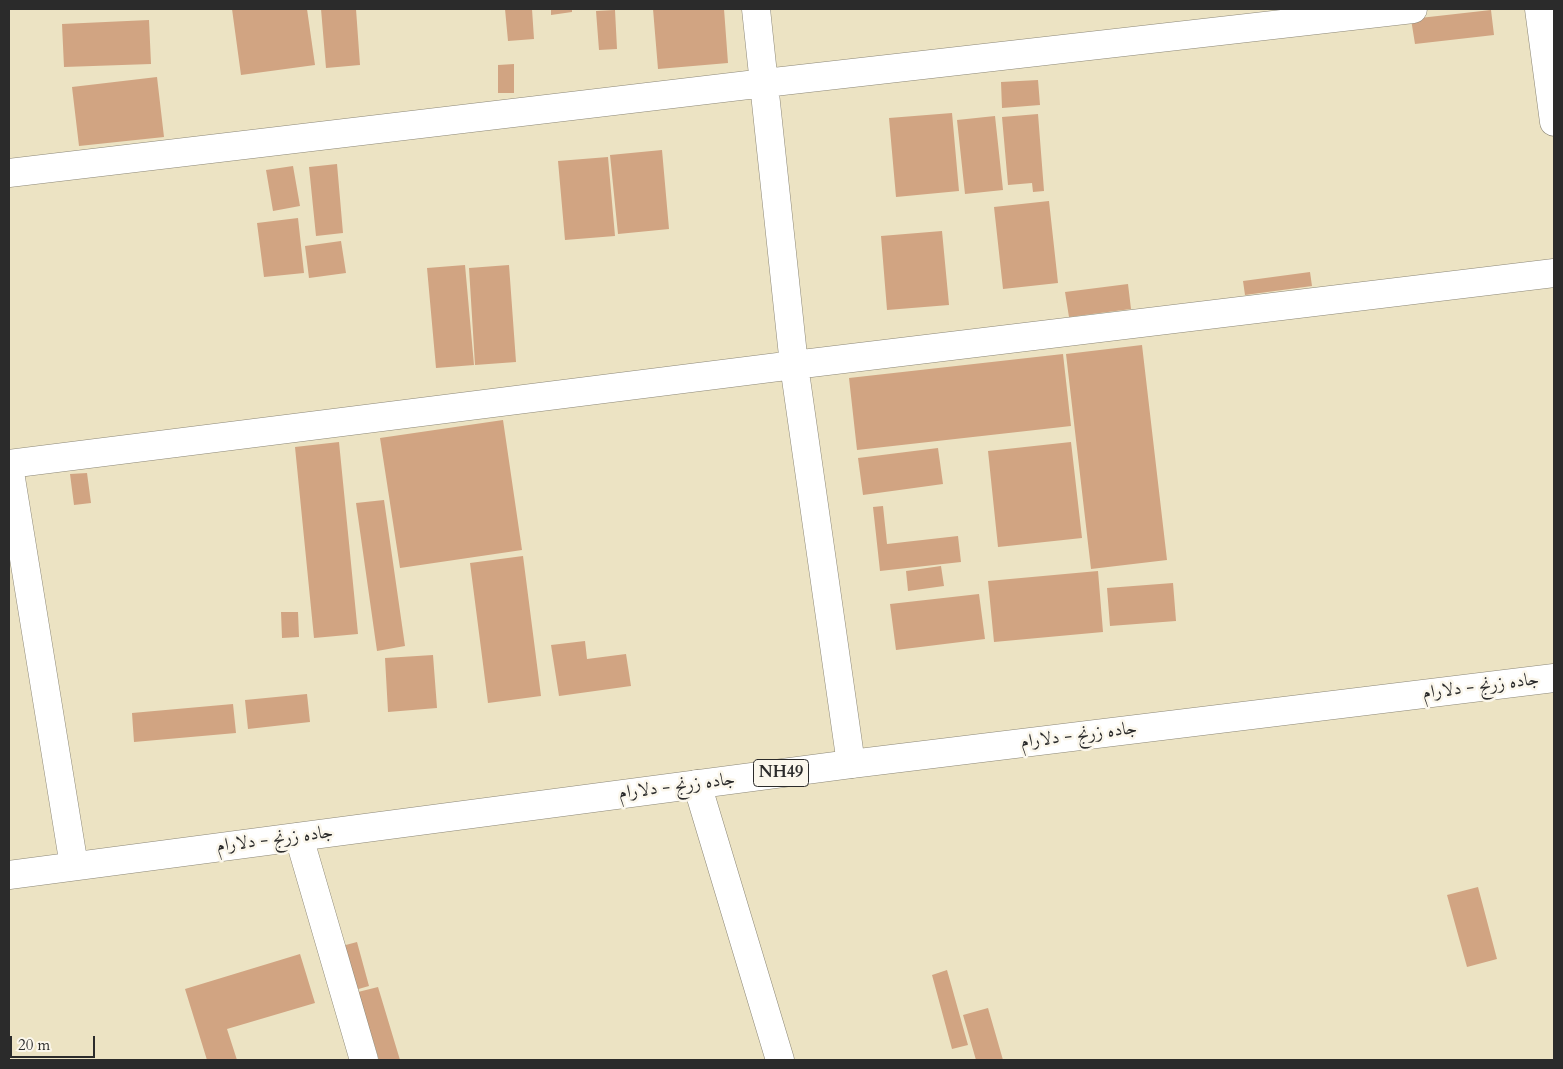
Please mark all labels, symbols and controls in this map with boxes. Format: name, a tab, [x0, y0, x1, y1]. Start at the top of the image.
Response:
street label: جاده زرنج - دلارام	[1422, 669, 1540, 705]
street label: جاده زرنج - دلارام	[1020, 718, 1138, 754]
road number: NH49	[754, 760, 808, 786]
street label: جاده زرنج - دلارام	[618, 769, 736, 805]
street label: جاده زرنج - دلارام	[216, 822, 334, 858]
scale bar	[12, 1026, 98, 1058]
text: 20 m	[18, 1035, 50, 1055]

